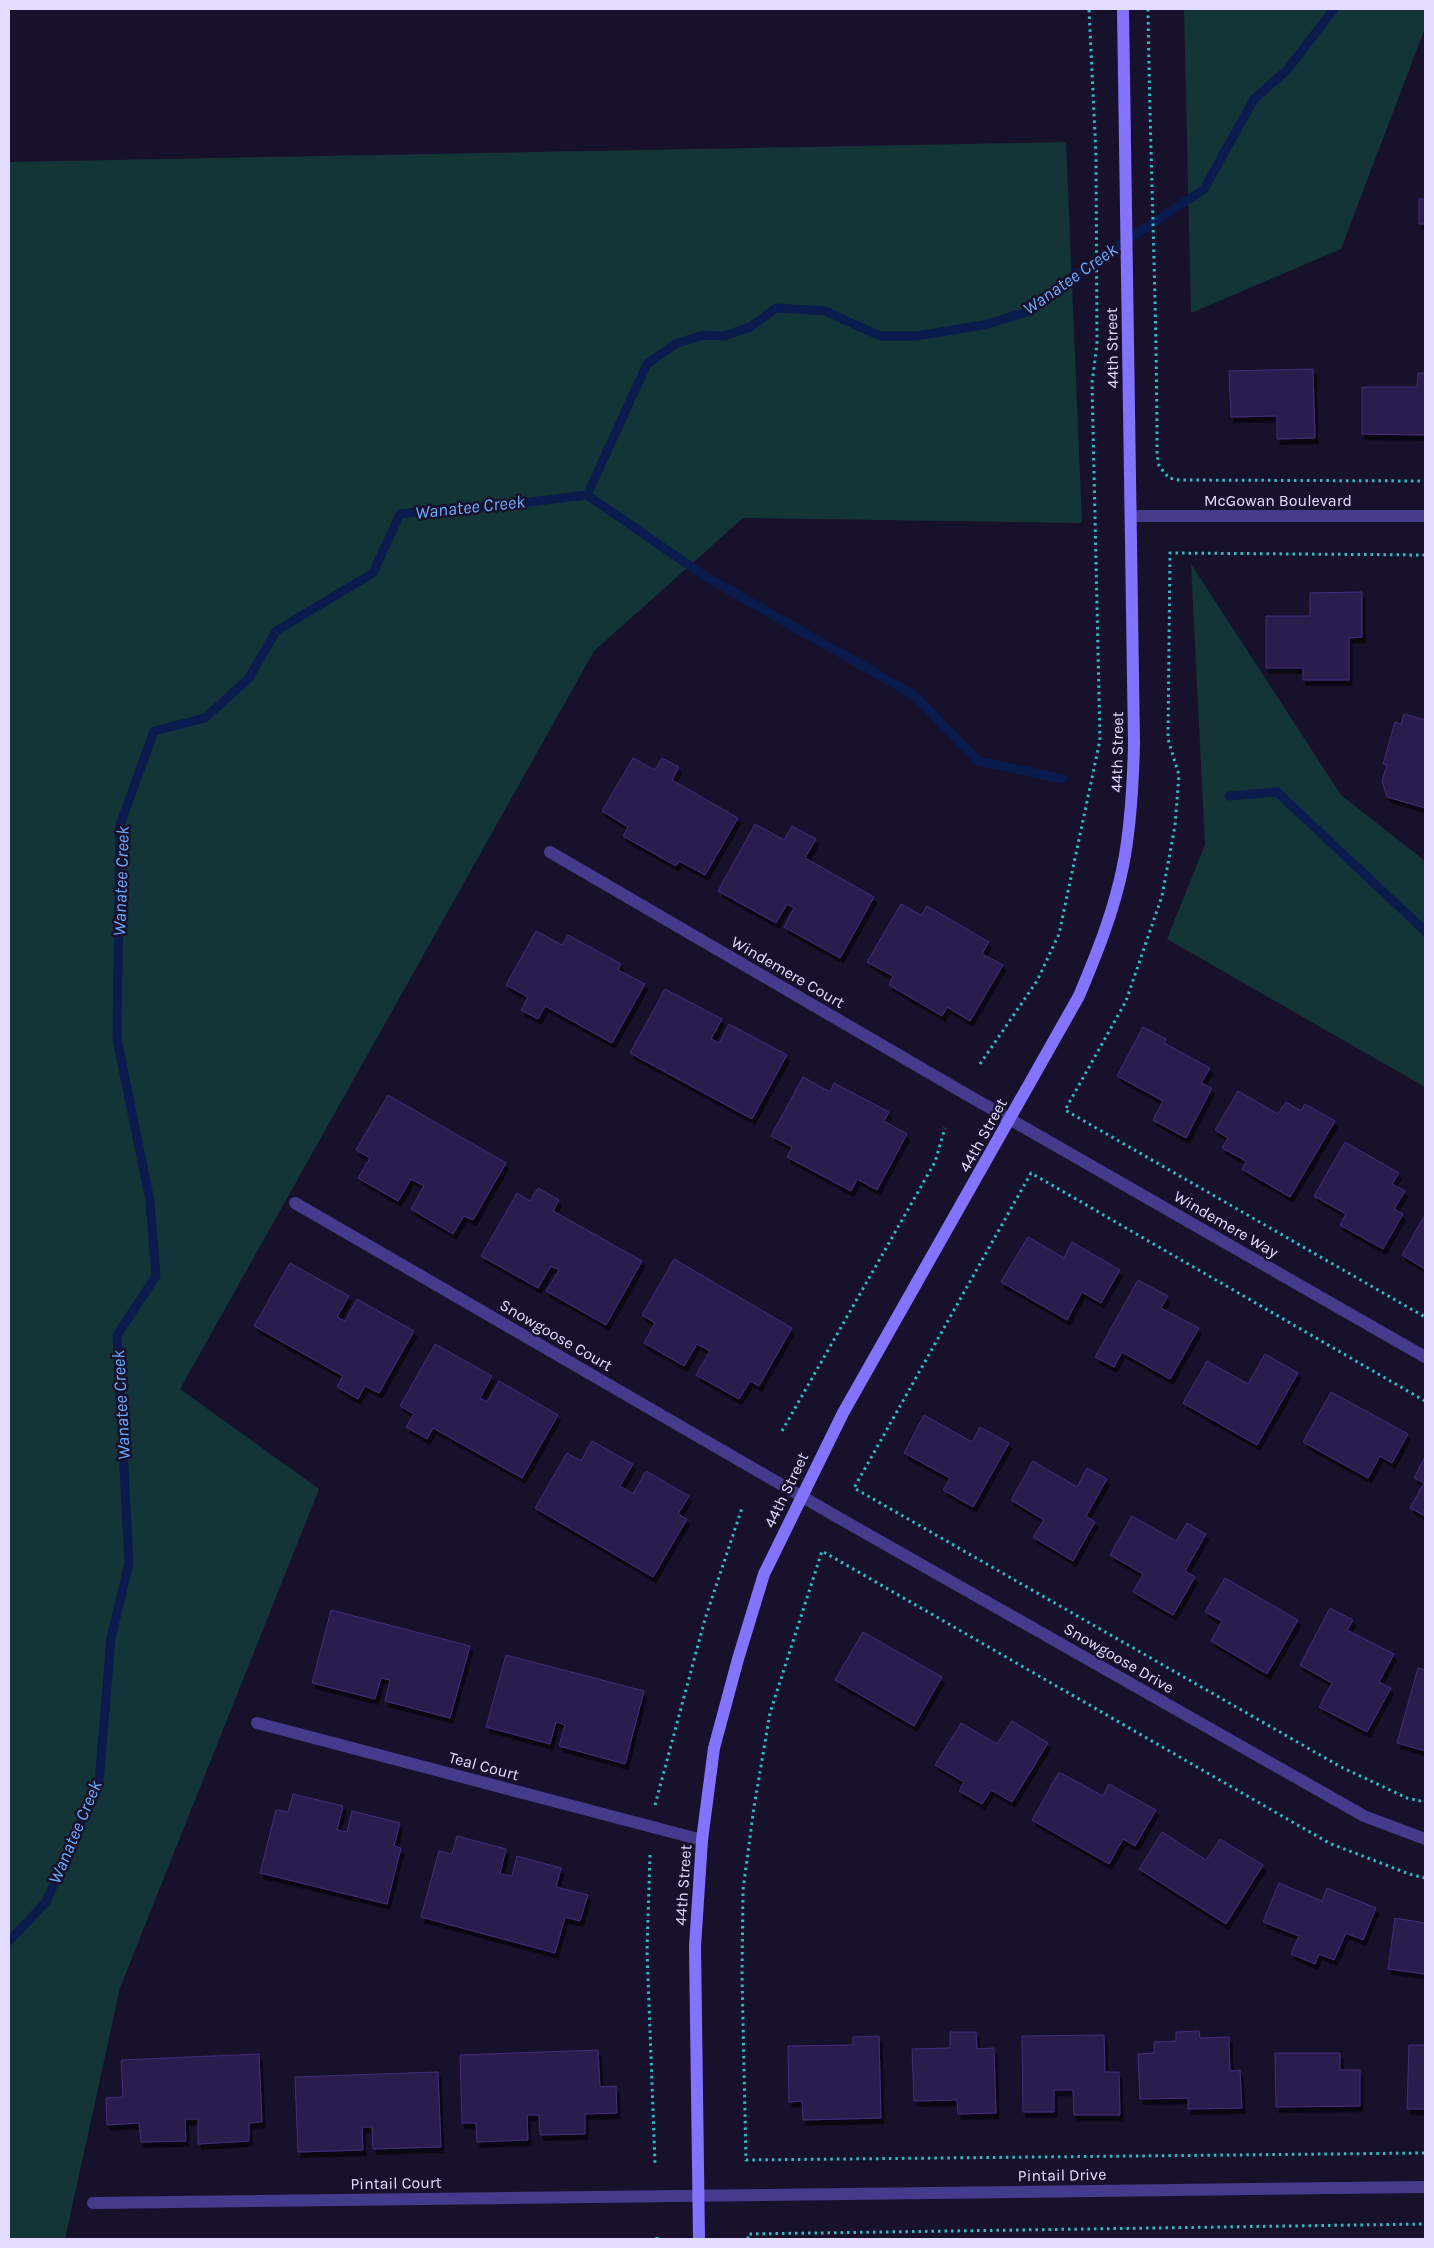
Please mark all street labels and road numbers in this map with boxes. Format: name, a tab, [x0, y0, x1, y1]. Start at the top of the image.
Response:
street label: 44th Street	[1102, 307, 1122, 389]
street label: McGowan Boulevard	[1204, 491, 1352, 510]
street label: 44th Street	[1107, 711, 1127, 793]
street label: Windemere Court	[728, 932, 848, 1012]
street label: 44th Street	[955, 1095, 1011, 1175]
street label: Windemere Way	[1170, 1186, 1282, 1262]
street label: Snowgoose Court	[496, 1295, 616, 1375]
street label: 44th Street	[760, 1449, 812, 1531]
street label: Snowgoose Drive	[1061, 1619, 1177, 1697]
street label: Teal Court	[447, 1747, 521, 1785]
street label: 44th Street	[671, 1844, 695, 1926]
street label: Pintail Drive	[1018, 2165, 1106, 2185]
street label: Pintail Court	[350, 2173, 442, 2193]

